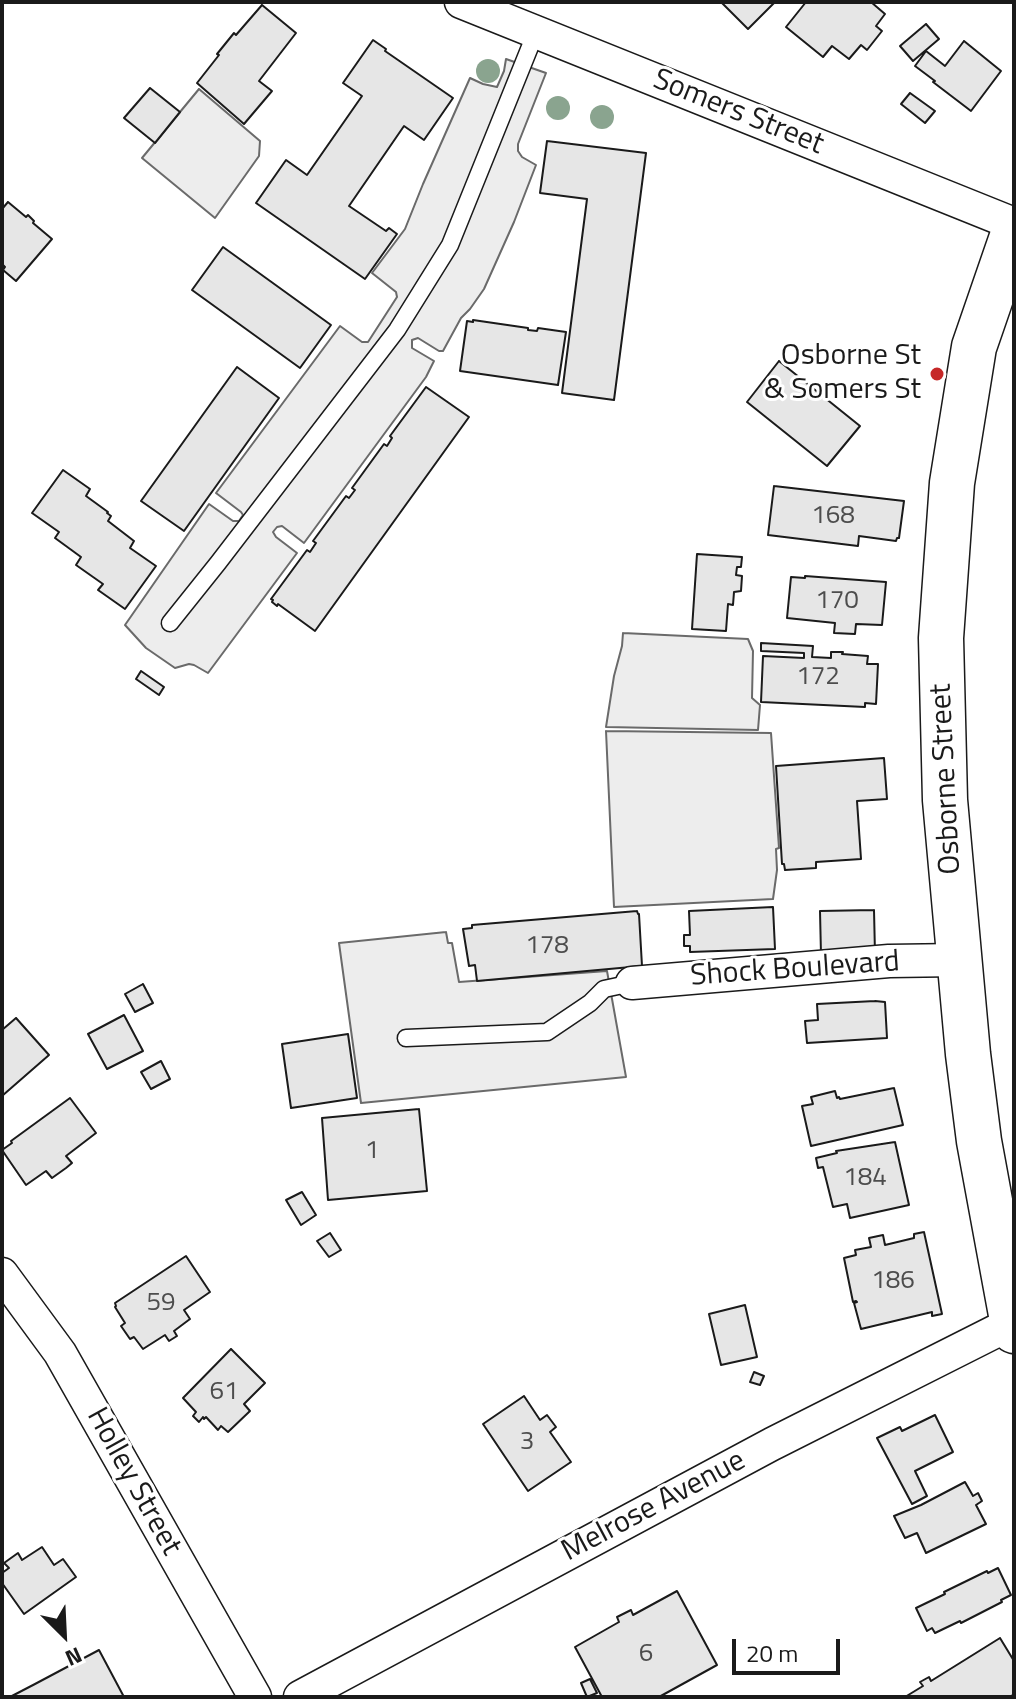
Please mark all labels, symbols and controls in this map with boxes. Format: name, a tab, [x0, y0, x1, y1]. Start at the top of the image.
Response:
street label: Somers Street	[648, 62, 828, 164]
place label: Osborne St & Somers St	[764, 339, 921, 410]
marker: Osborne St & Somers St	[928, 365, 946, 383]
house number: 168	[811, 501, 855, 533]
house number: 170	[815, 586, 859, 618]
house number: 172	[796, 662, 840, 694]
street label: Osborne Street	[924, 683, 970, 875]
house number: 178	[525, 931, 569, 963]
street label: Shock Boulevard	[689, 945, 901, 995]
house number: 1	[365, 1136, 379, 1168]
house number: 184	[843, 1163, 887, 1195]
house number: 186	[871, 1266, 915, 1298]
house number: 59	[146, 1288, 176, 1320]
house number: 61	[209, 1377, 239, 1409]
street label: Holley Street	[78, 1402, 188, 1562]
house number: 3	[520, 1427, 534, 1459]
street label: Melrose Avenue	[556, 1444, 752, 1570]
north arrow	[24, 1595, 104, 1675]
scale bar	[736, 1623, 844, 1673]
text: 20 m	[746, 1635, 798, 1671]
text: N	[60, 1638, 88, 1676]
house number: 6	[639, 1639, 653, 1671]

